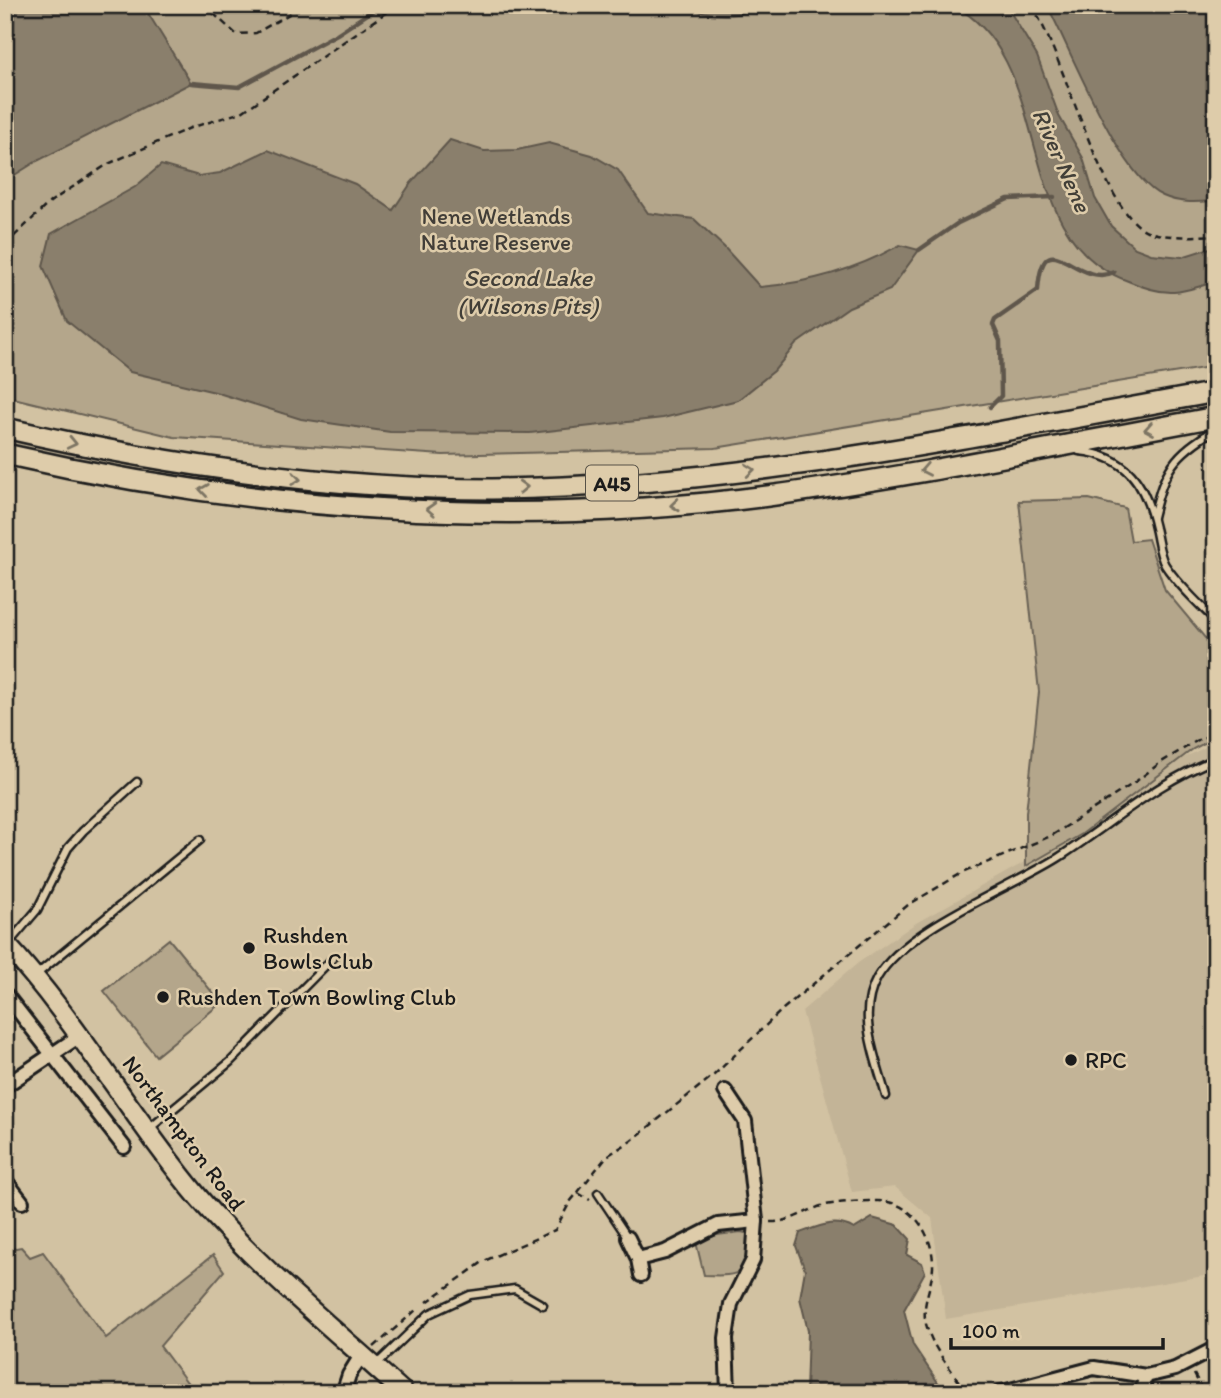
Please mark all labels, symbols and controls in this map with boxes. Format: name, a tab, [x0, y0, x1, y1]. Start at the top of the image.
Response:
water label: River Nene	[1026, 104, 1098, 218]
park label: Nene Wetlands Nature Reserve	[421, 202, 571, 256]
water label: Second Lake (Wilsons Pits)	[457, 263, 600, 320]
one-way arrow	[1143, 421, 1154, 436]
one-way arrow	[66, 435, 78, 449]
one-way arrow	[919, 462, 931, 477]
one-way arrow	[744, 463, 756, 478]
road number: A45	[586, 466, 638, 500]
one-way arrow	[290, 472, 302, 487]
one-way arrow	[518, 480, 529, 495]
one-way arrow	[198, 483, 210, 498]
one-way arrow	[669, 497, 680, 512]
one-way arrow	[425, 502, 436, 517]
place label: Rushden Bowls Club	[263, 921, 373, 975]
marker: Rushden Bowls Club	[241, 940, 257, 956]
place label: Rushden Town Bowling Club	[177, 983, 456, 1011]
marker: Rushden Town Bowling Club	[155, 989, 171, 1005]
place label: RPC	[1085, 1046, 1127, 1074]
street label: Northampton Road	[117, 1050, 251, 1216]
marker: RPC	[1063, 1052, 1079, 1068]
scale bar	[951, 1307, 1163, 1351]
text: 100 m	[962, 1318, 1020, 1343]

